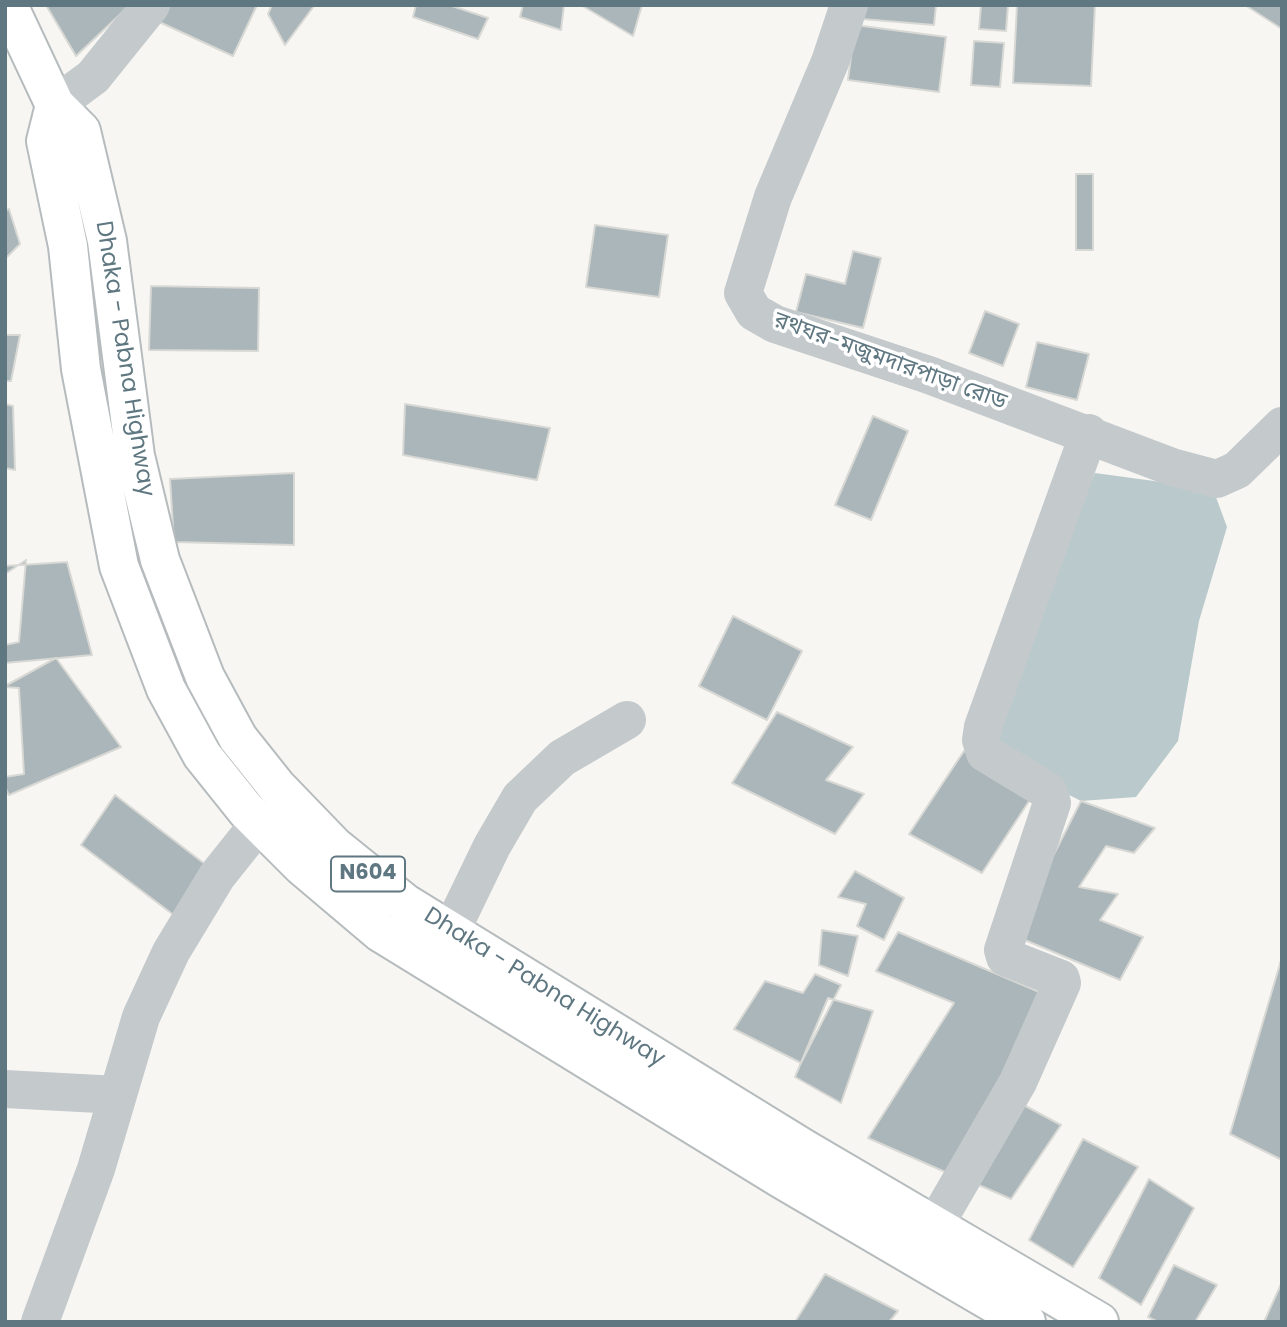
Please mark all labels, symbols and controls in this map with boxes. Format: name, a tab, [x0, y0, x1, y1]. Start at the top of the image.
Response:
street label: Dhaka - Pabna Highway	[89, 219, 159, 499]
street label: রথঘর-মজুমদারপাড়া রোড	[770, 307, 1010, 417]
road number: N604	[331, 856, 405, 892]
street label: Dhaka - Pabna Highway	[418, 902, 670, 1074]

